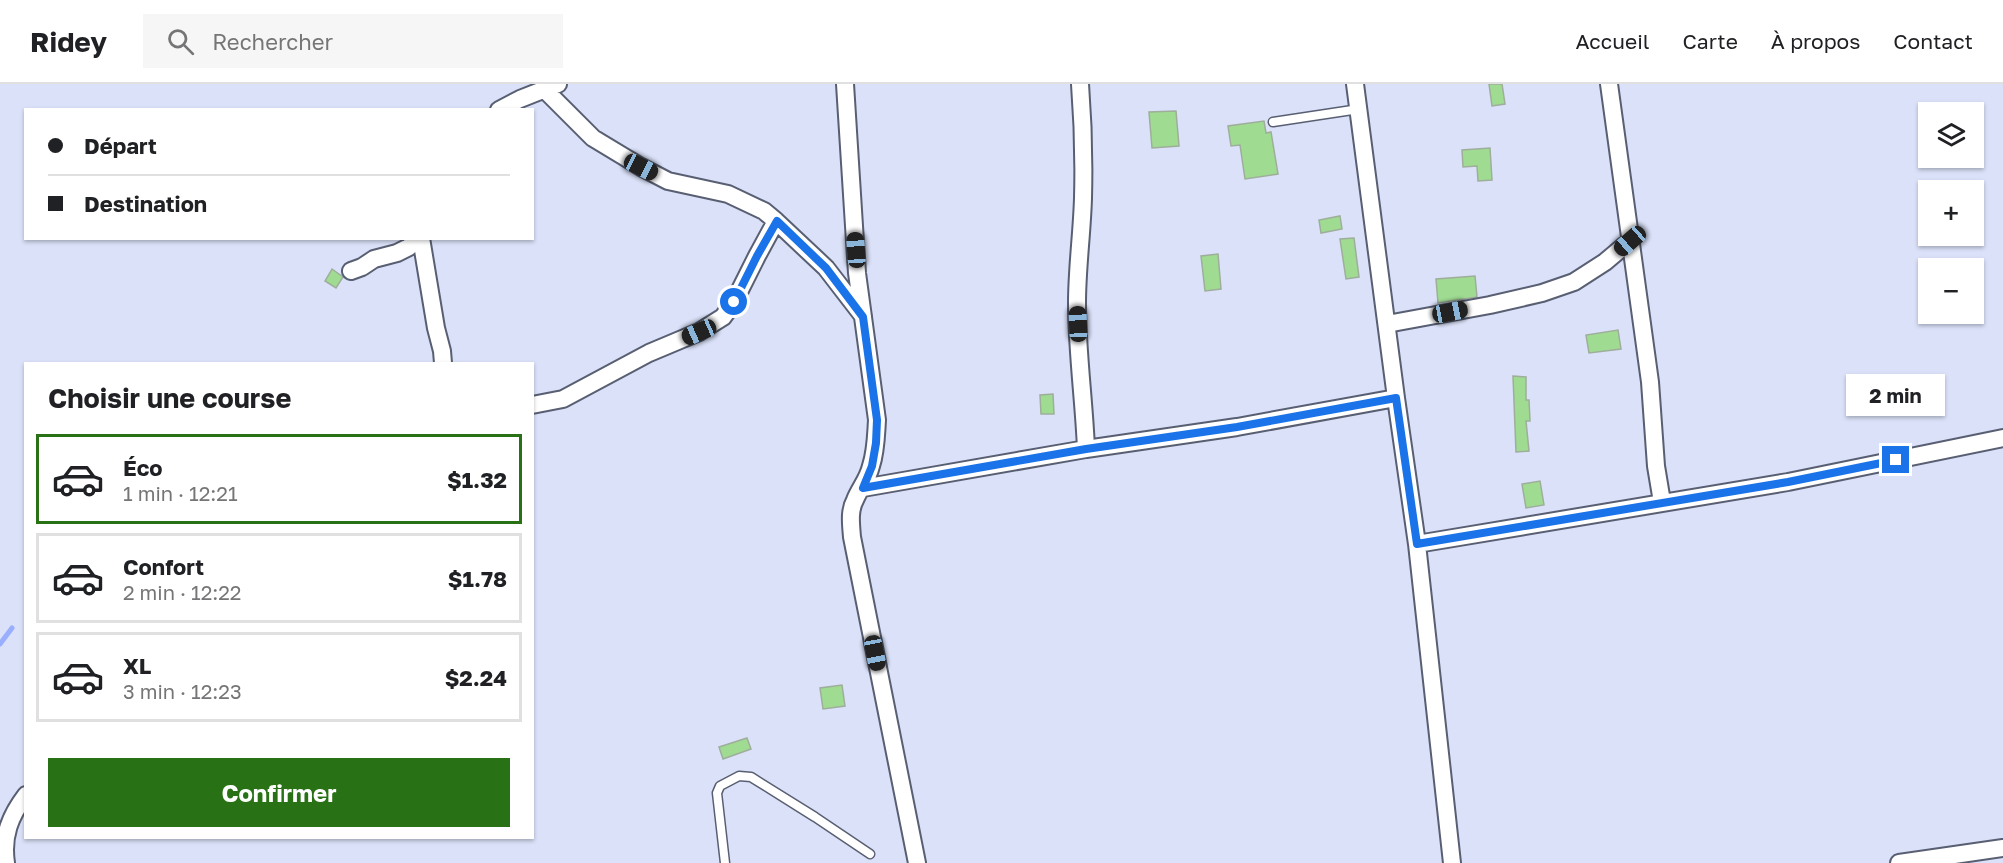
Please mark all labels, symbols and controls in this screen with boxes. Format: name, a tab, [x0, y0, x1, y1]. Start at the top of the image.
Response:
search box	[143, 14, 563, 68]
text: Ridey	[30, 25, 107, 58]
icon: search	[164, 25, 197, 58]
text: Rechercher	[212, 28, 333, 55]
text: Accueil	[1576, 28, 1649, 54]
text: Carte	[1682, 28, 1738, 54]
text: À propos	[1771, 28, 1860, 54]
text: Contact	[1893, 28, 1973, 54]
map controls	[1918, 102, 1984, 324]
button: layers	[1918, 102, 1984, 168]
text: Départ	[84, 132, 157, 159]
car	[621, 151, 661, 183]
button: +	[1918, 180, 1984, 246]
text: Destination	[84, 190, 207, 217]
car	[1611, 222, 1649, 260]
car	[846, 231, 866, 269]
button: −	[1918, 258, 1984, 324]
route start	[720, 288, 747, 315]
car	[1431, 300, 1469, 324]
car	[1068, 306, 1088, 342]
car	[679, 316, 719, 348]
callout: 2 min	[1846, 373, 1946, 415]
text: Choisir une course	[48, 382, 291, 414]
text: 2 min	[1869, 383, 1922, 407]
route end	[1882, 446, 1909, 473]
icon: car	[51, 452, 105, 506]
text: Éco	[123, 454, 162, 481]
text: $1.32	[447, 466, 507, 493]
text: 1 min · 12:21	[123, 481, 238, 505]
icon: car	[51, 551, 105, 605]
text: Confort	[123, 553, 204, 580]
text: $1.78	[448, 565, 507, 592]
text: 2 min · 12:22	[123, 580, 241, 604]
car	[863, 634, 887, 672]
icon: car	[51, 650, 105, 704]
text: XL	[123, 652, 151, 679]
text: $2.24	[445, 664, 507, 691]
text: 3 min · 12:23	[123, 679, 242, 703]
button: Confirmer	[48, 758, 510, 827]

